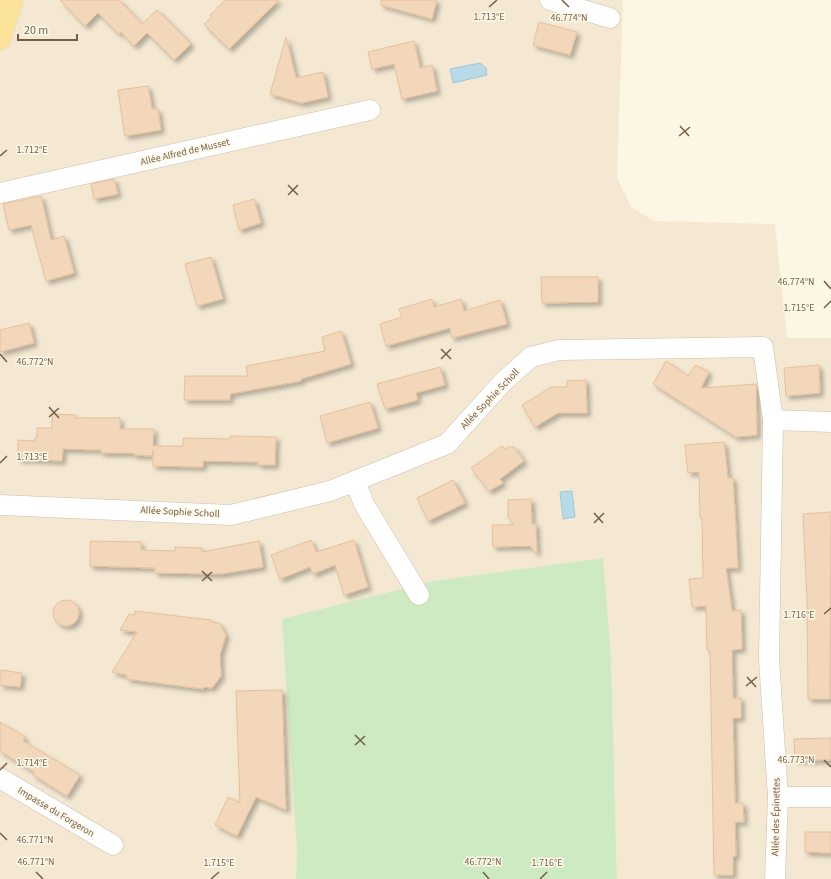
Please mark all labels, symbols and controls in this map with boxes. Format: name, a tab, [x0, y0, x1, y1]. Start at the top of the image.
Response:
text: 1.713°E	[474, 10, 504, 24]
text: 46.774°N	[550, 11, 588, 25]
scale bar	[18, 16, 77, 42]
text: 20 m	[24, 22, 48, 39]
street label: Allée Alfred de Musset	[139, 135, 232, 169]
text: 1.712°E	[17, 143, 47, 157]
text: 46.774°N	[777, 275, 815, 289]
text: 1.715°E	[784, 301, 814, 315]
text: 46.772°N	[16, 355, 54, 369]
street label: Allée Sophie Scholl	[457, 365, 523, 432]
text: 1.713°E	[17, 450, 47, 464]
street label: Allée Sophie Scholl	[140, 503, 220, 521]
text: 1.716°E	[784, 608, 814, 622]
text: 46.773°N	[777, 753, 815, 767]
text: 1.714°E	[17, 756, 47, 770]
street label: Allée des Épinettes	[768, 778, 784, 856]
street label: Impasse du Forgeron	[15, 783, 97, 841]
text: 46.771°N	[16, 833, 54, 847]
text: 46.771°N	[17, 855, 55, 869]
text: 46.772°N	[464, 855, 502, 869]
text: 1.715°E	[204, 856, 234, 870]
text: 1.716°E	[532, 856, 562, 870]

